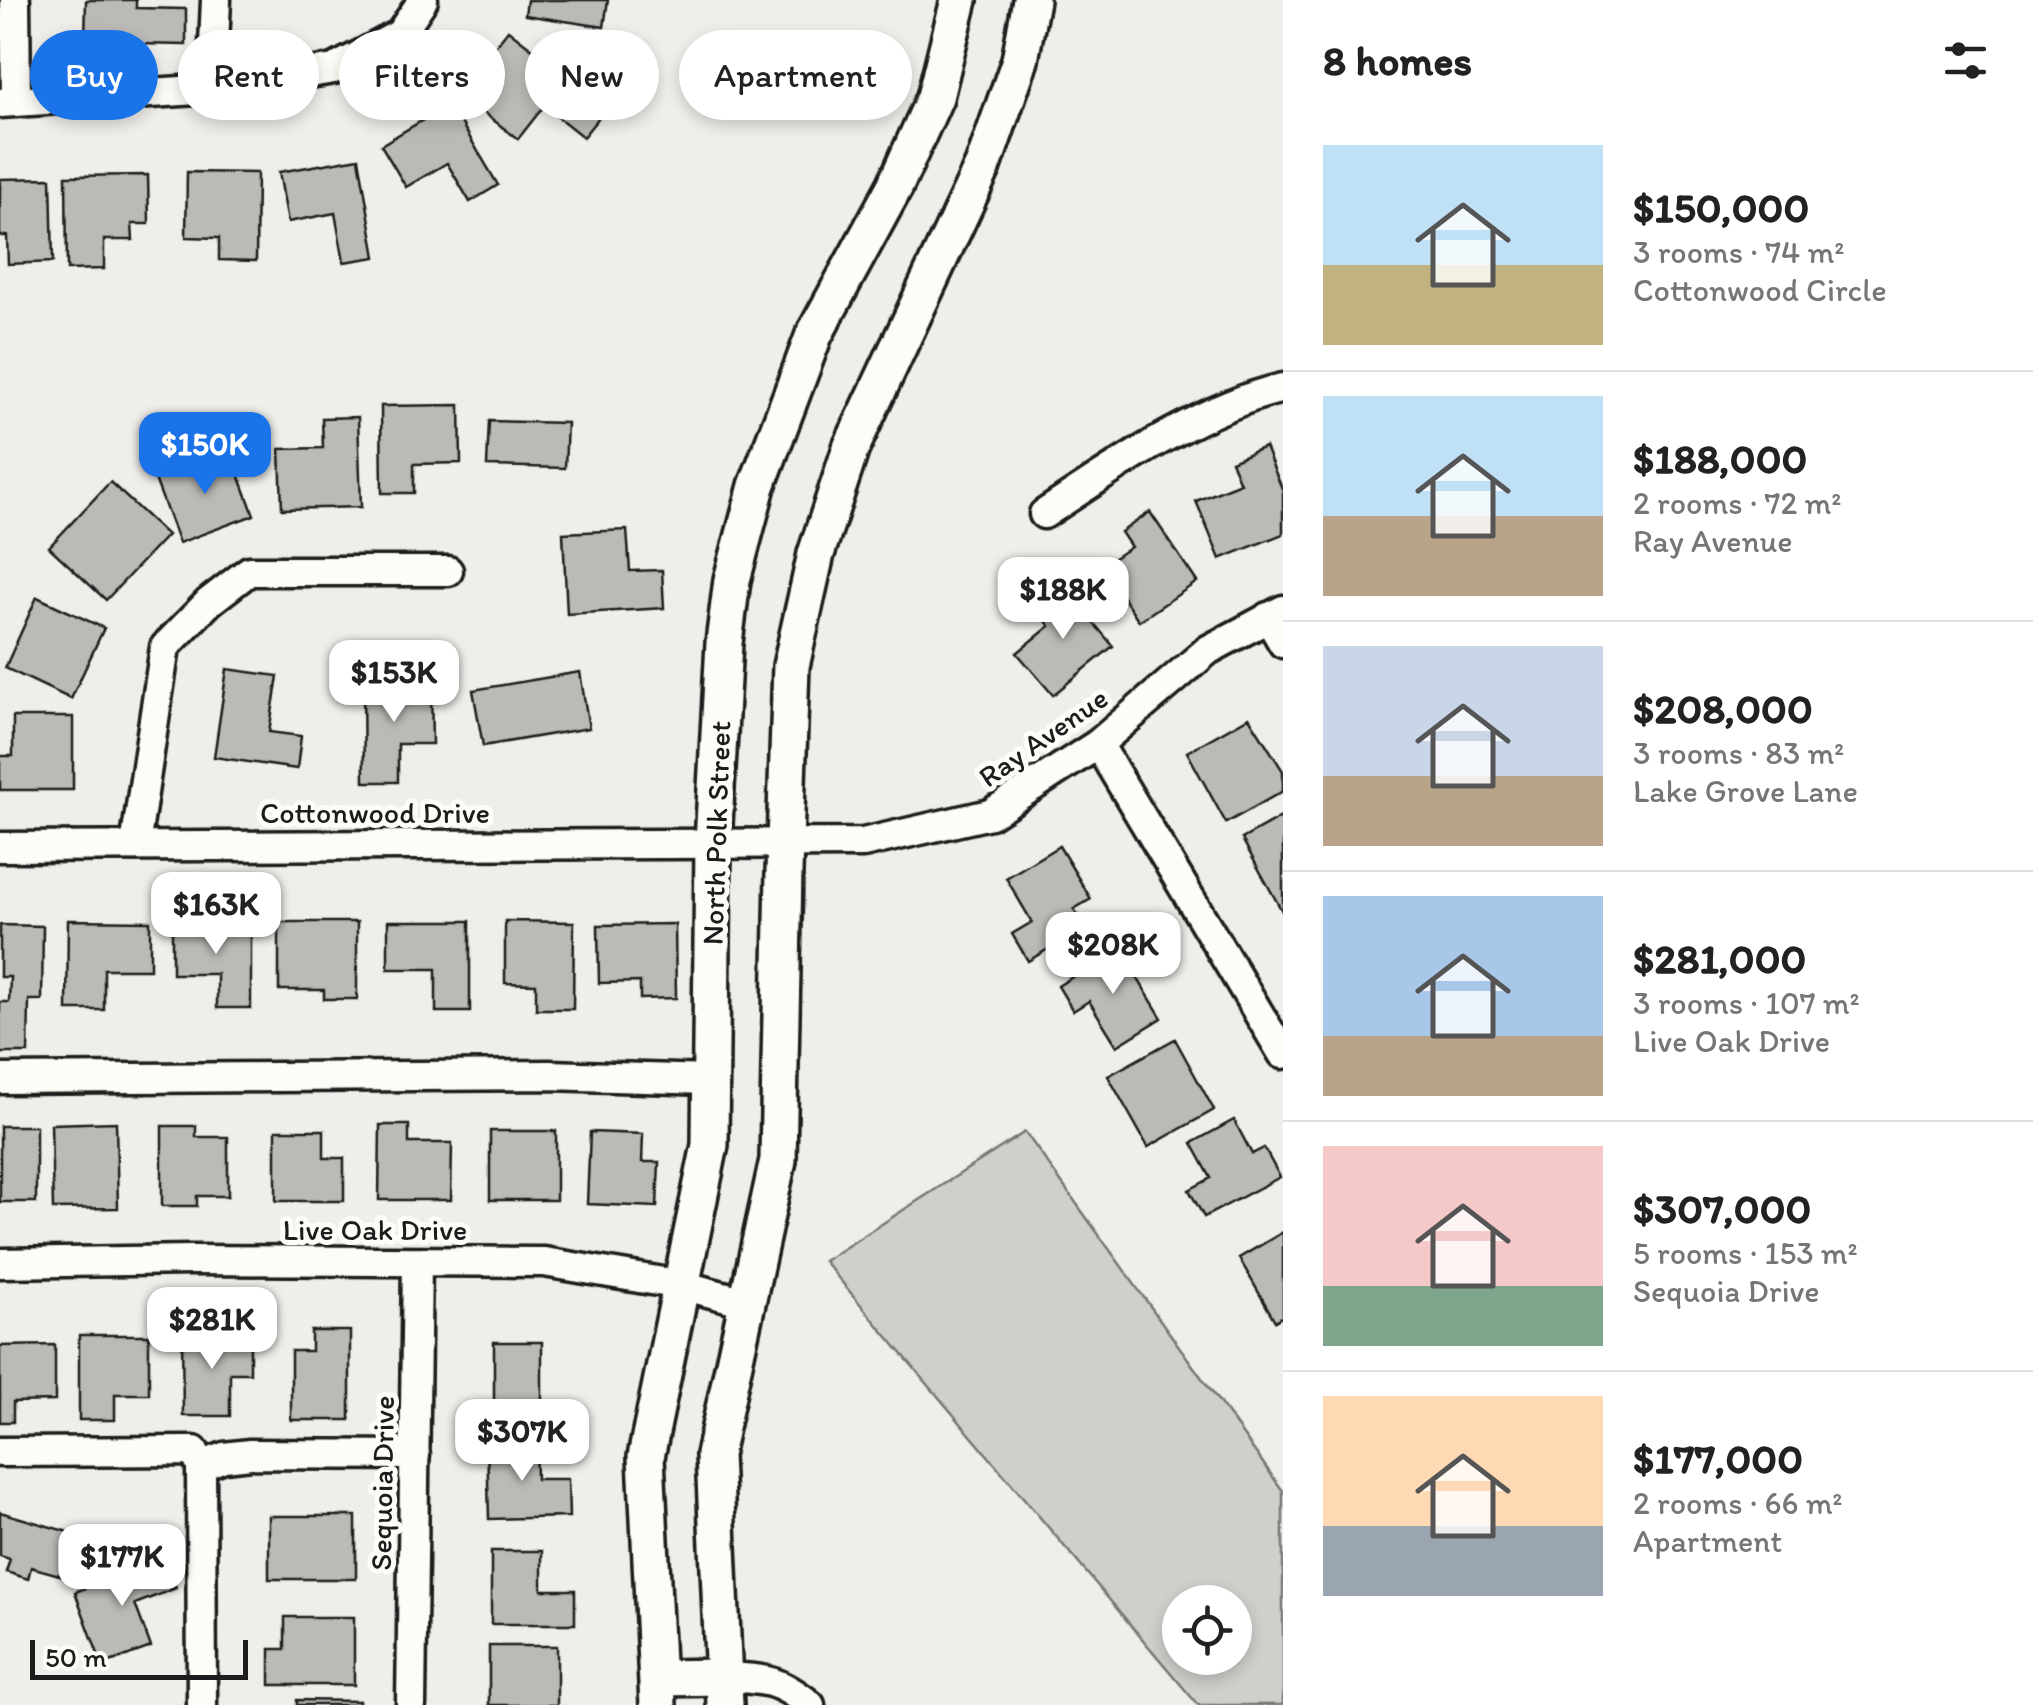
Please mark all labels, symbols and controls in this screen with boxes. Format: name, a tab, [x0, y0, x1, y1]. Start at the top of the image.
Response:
chip: Buy	[30, 30, 158, 120]
chip: Rent	[178, 30, 319, 120]
chip: Filters	[339, 30, 505, 120]
chip: New	[525, 30, 659, 120]
chip: Apartment	[679, 30, 912, 120]
icon: filters	[1938, 33, 1993, 88]
text: 8 homes	[1323, 35, 1472, 86]
text: $150,000	[1633, 182, 1809, 233]
icon: home	[1403, 185, 1523, 305]
text: 3 rooms · 74 m²	[1633, 233, 1844, 271]
text: Cottonwood Circle	[1633, 271, 1887, 309]
pin: $150K	[135, 412, 275, 497]
text: $150K	[161, 425, 249, 463]
text: $188,000	[1633, 433, 1807, 484]
icon: home	[1403, 436, 1523, 556]
text: 2 rooms · 72 m²	[1633, 484, 1841, 522]
text: Ray Avenue	[1633, 522, 1793, 560]
pin: $188K	[993, 557, 1133, 642]
text: $188K	[1020, 570, 1106, 608]
pin: $153K	[324, 640, 464, 725]
text: $153K	[351, 653, 437, 691]
street label: Ray Avenue	[971, 679, 1115, 795]
text: $208,000	[1633, 683, 1813, 734]
icon: home	[1403, 686, 1523, 806]
street label: North Polk Street	[694, 720, 738, 946]
text: 3 rooms · 83 m²	[1633, 734, 1844, 772]
text: Lake Grove Lane	[1633, 772, 1858, 810]
street label: Cottonwood Drive	[260, 794, 490, 831]
pin: $163K	[146, 872, 286, 957]
text: $163K	[173, 885, 259, 923]
pin: $208K	[1043, 912, 1183, 997]
text: $208K	[1068, 925, 1158, 963]
text: $281,000	[1633, 933, 1806, 984]
icon: home	[1403, 936, 1523, 1056]
text: 3 rooms · 107 m²	[1633, 984, 1860, 1022]
text: Live Oak Drive	[1633, 1022, 1830, 1060]
text: $307,000	[1633, 1183, 1811, 1234]
icon: home	[1403, 1186, 1523, 1306]
street label: Live Oak Drive	[283, 1211, 467, 1248]
text: 5 rooms · 153 m²	[1633, 1234, 1858, 1272]
text: Sequoia Drive	[1633, 1272, 1820, 1310]
pin: $281K	[142, 1287, 282, 1372]
text: $281K	[169, 1300, 255, 1338]
street label: Sequoia Drive	[362, 1395, 402, 1571]
pin: $307K	[452, 1399, 592, 1484]
text: $307K	[477, 1412, 567, 1450]
text: $177,000	[1633, 1433, 1803, 1484]
icon: home	[1403, 1436, 1523, 1556]
text: 2 rooms · 66 m²	[1633, 1484, 1843, 1522]
text: Apartment	[1633, 1522, 1782, 1560]
pin: $177K	[52, 1524, 192, 1609]
text: $177K	[80, 1537, 164, 1575]
map controls	[1162, 1585, 1252, 1675]
button: locate	[1162, 1585, 1252, 1675]
scale bar	[30, 1635, 248, 1680]
text: 50 m	[45, 1640, 107, 1674]

